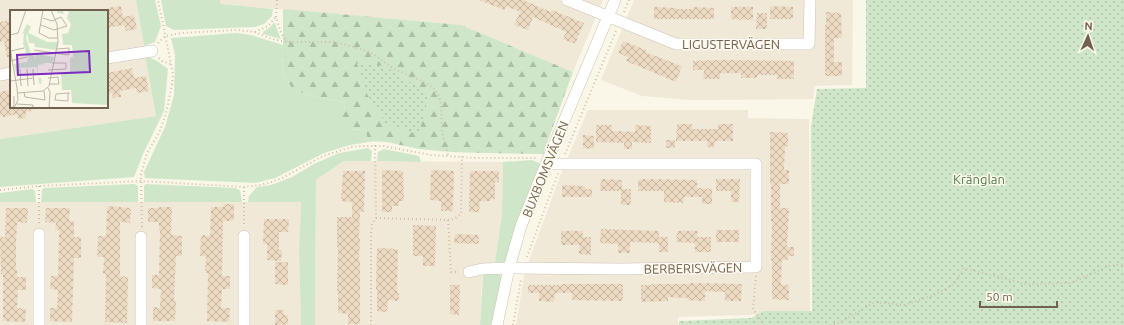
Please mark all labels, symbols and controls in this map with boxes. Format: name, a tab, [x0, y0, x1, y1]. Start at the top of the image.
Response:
inset map	[10, 10, 108, 108]
north arrow	[1068, 16, 1108, 56]
text: N	[1084, 20, 1093, 32]
street label: LIGUSTERVÄGEN	[682, 36, 780, 51]
street label: BUXBOMSVÄGEN	[518, 118, 571, 219]
park label: Kränglan	[953, 172, 1005, 186]
street label: BERBERISVÄGEN	[644, 259, 742, 276]
scale bar	[980, 283, 1057, 309]
text: 50 m	[986, 290, 1013, 303]

